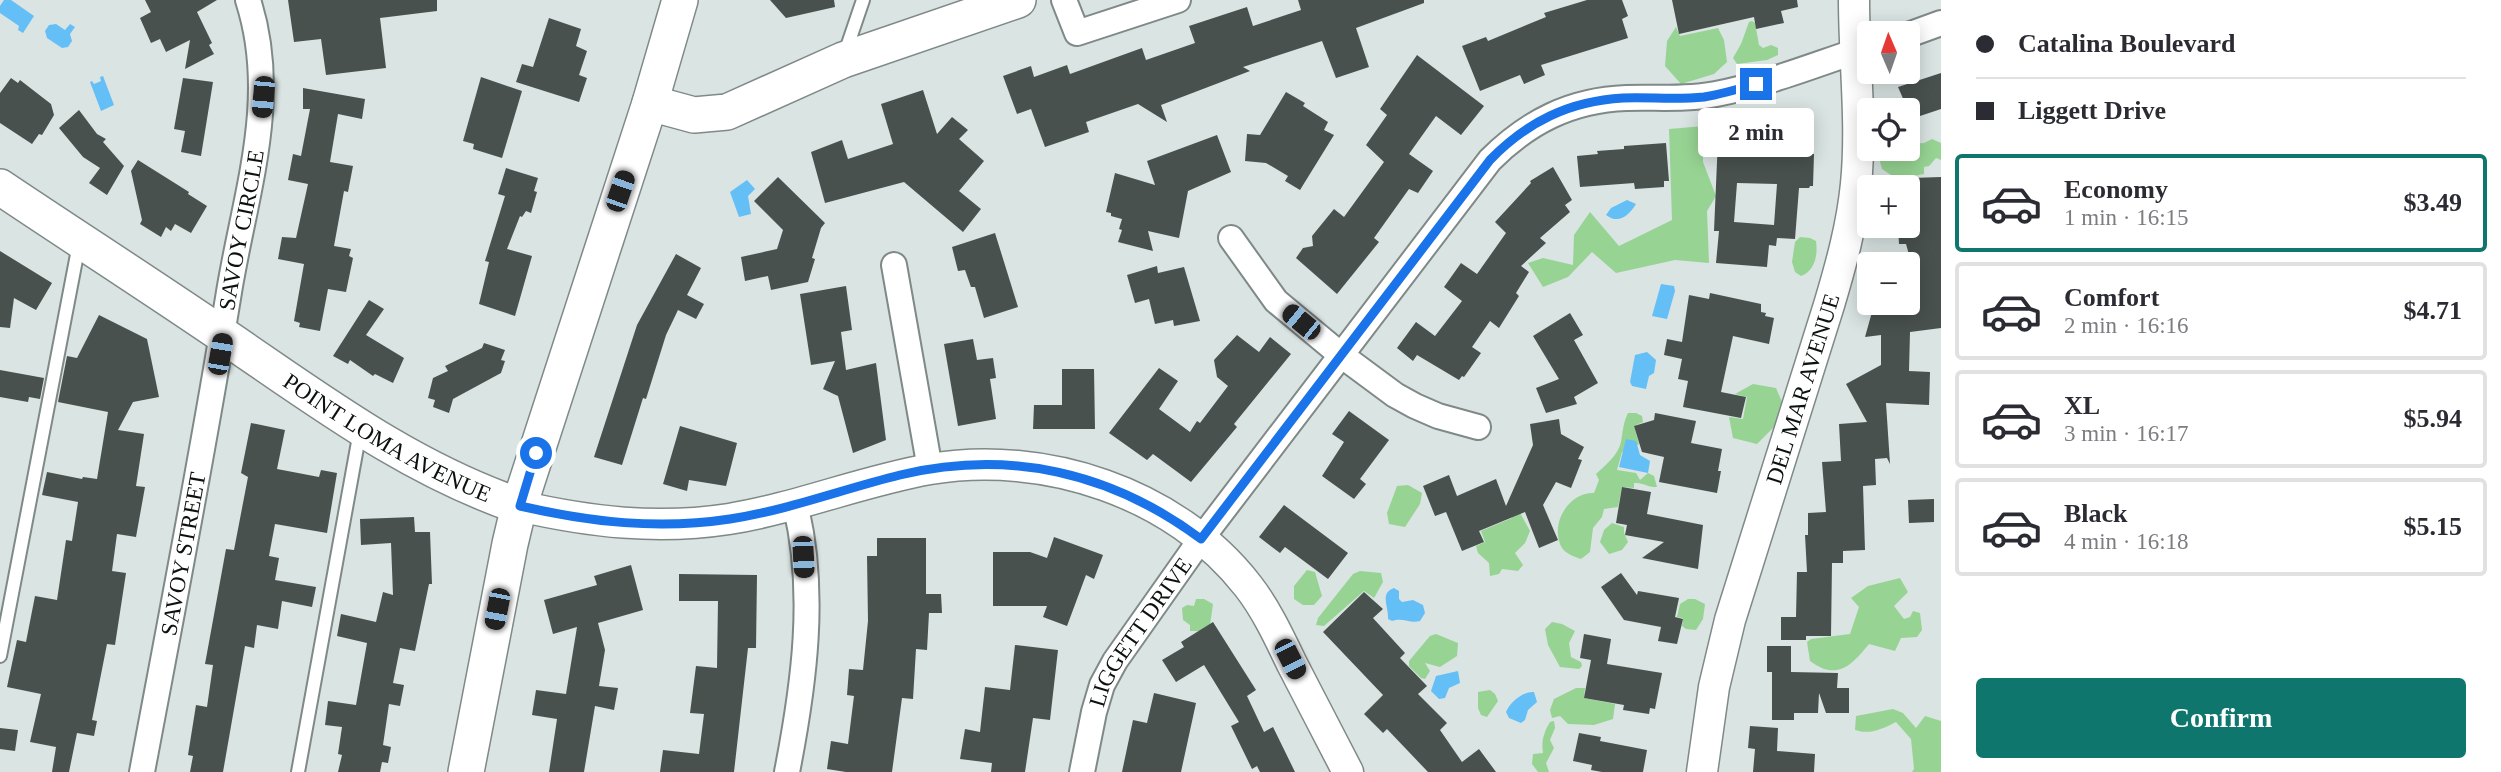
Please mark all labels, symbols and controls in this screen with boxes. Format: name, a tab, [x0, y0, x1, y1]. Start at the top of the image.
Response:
north arrow	[1857, 21, 1920, 84]
map controls	[1857, 21, 1920, 315]
text: Catalina Boulevard	[2018, 29, 2235, 58]
route end	[1740, 68, 1772, 100]
car	[251, 75, 276, 119]
text: Liggett Drive	[2018, 96, 2166, 125]
button: locate	[1857, 98, 1920, 161]
callout: 2 min	[1698, 108, 1814, 158]
text: 2 min	[1728, 120, 1784, 145]
street label: SAVOY CIRCLE	[214, 148, 269, 312]
car	[604, 168, 637, 214]
icon: car	[1980, 172, 2043, 235]
button: +	[1857, 175, 1920, 238]
text: Economy	[2064, 175, 2168, 204]
text: $3.49	[2404, 188, 2462, 217]
text: 1 min · 16:15	[2064, 205, 2189, 230]
button: −	[1857, 252, 1920, 315]
icon: car	[1980, 280, 2043, 343]
text: Comfort	[2064, 283, 2159, 312]
street label: DEL MAR AVENUE	[1761, 291, 1845, 487]
text: $4.71	[2404, 296, 2462, 325]
car	[1279, 301, 1324, 343]
text: 2 min · 16:16	[2064, 313, 2189, 338]
car	[207, 331, 234, 377]
street label: POINT LOMA AVENUE	[279, 369, 495, 507]
icon: car	[1980, 388, 2043, 451]
text: XL	[2064, 391, 2100, 420]
text: $5.94	[2404, 404, 2462, 433]
text: 3 min · 16:17	[2064, 421, 2189, 446]
route start	[520, 437, 552, 469]
street label: SAVOY STREET	[156, 470, 211, 638]
icon: car	[1980, 496, 2043, 559]
text: Black	[2064, 499, 2128, 528]
text: $5.15	[2404, 512, 2462, 541]
text: 4 min · 16:18	[2064, 529, 2189, 554]
car	[792, 535, 815, 579]
street label: LIGGETT DRIVE	[1084, 553, 1197, 710]
car	[483, 586, 512, 632]
car	[1272, 636, 1309, 682]
button: Confirm	[1976, 678, 2466, 758]

